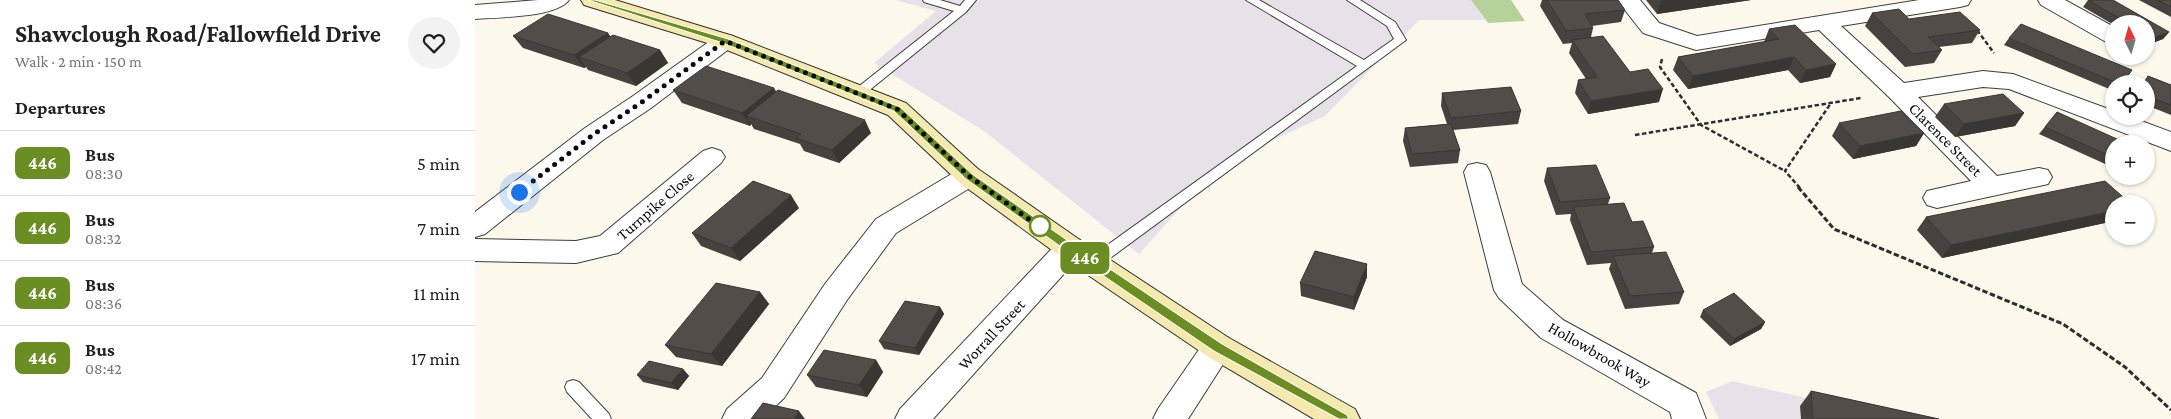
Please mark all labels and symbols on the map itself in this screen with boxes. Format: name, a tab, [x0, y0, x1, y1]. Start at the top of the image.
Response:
north arrow	[2105, 15, 2155, 65]
street label: Clarence Street	[1906, 99, 1986, 180]
street label: Turnpike Close	[613, 167, 698, 244]
your location	[507, 180, 532, 205]
unlabelled marker	[1029, 215, 1051, 237]
line badge: 446	[1056, 242, 1114, 274]
street label: Worrall Street	[955, 295, 1029, 373]
street label: Hollowbrook Way	[1545, 318, 1654, 392]

